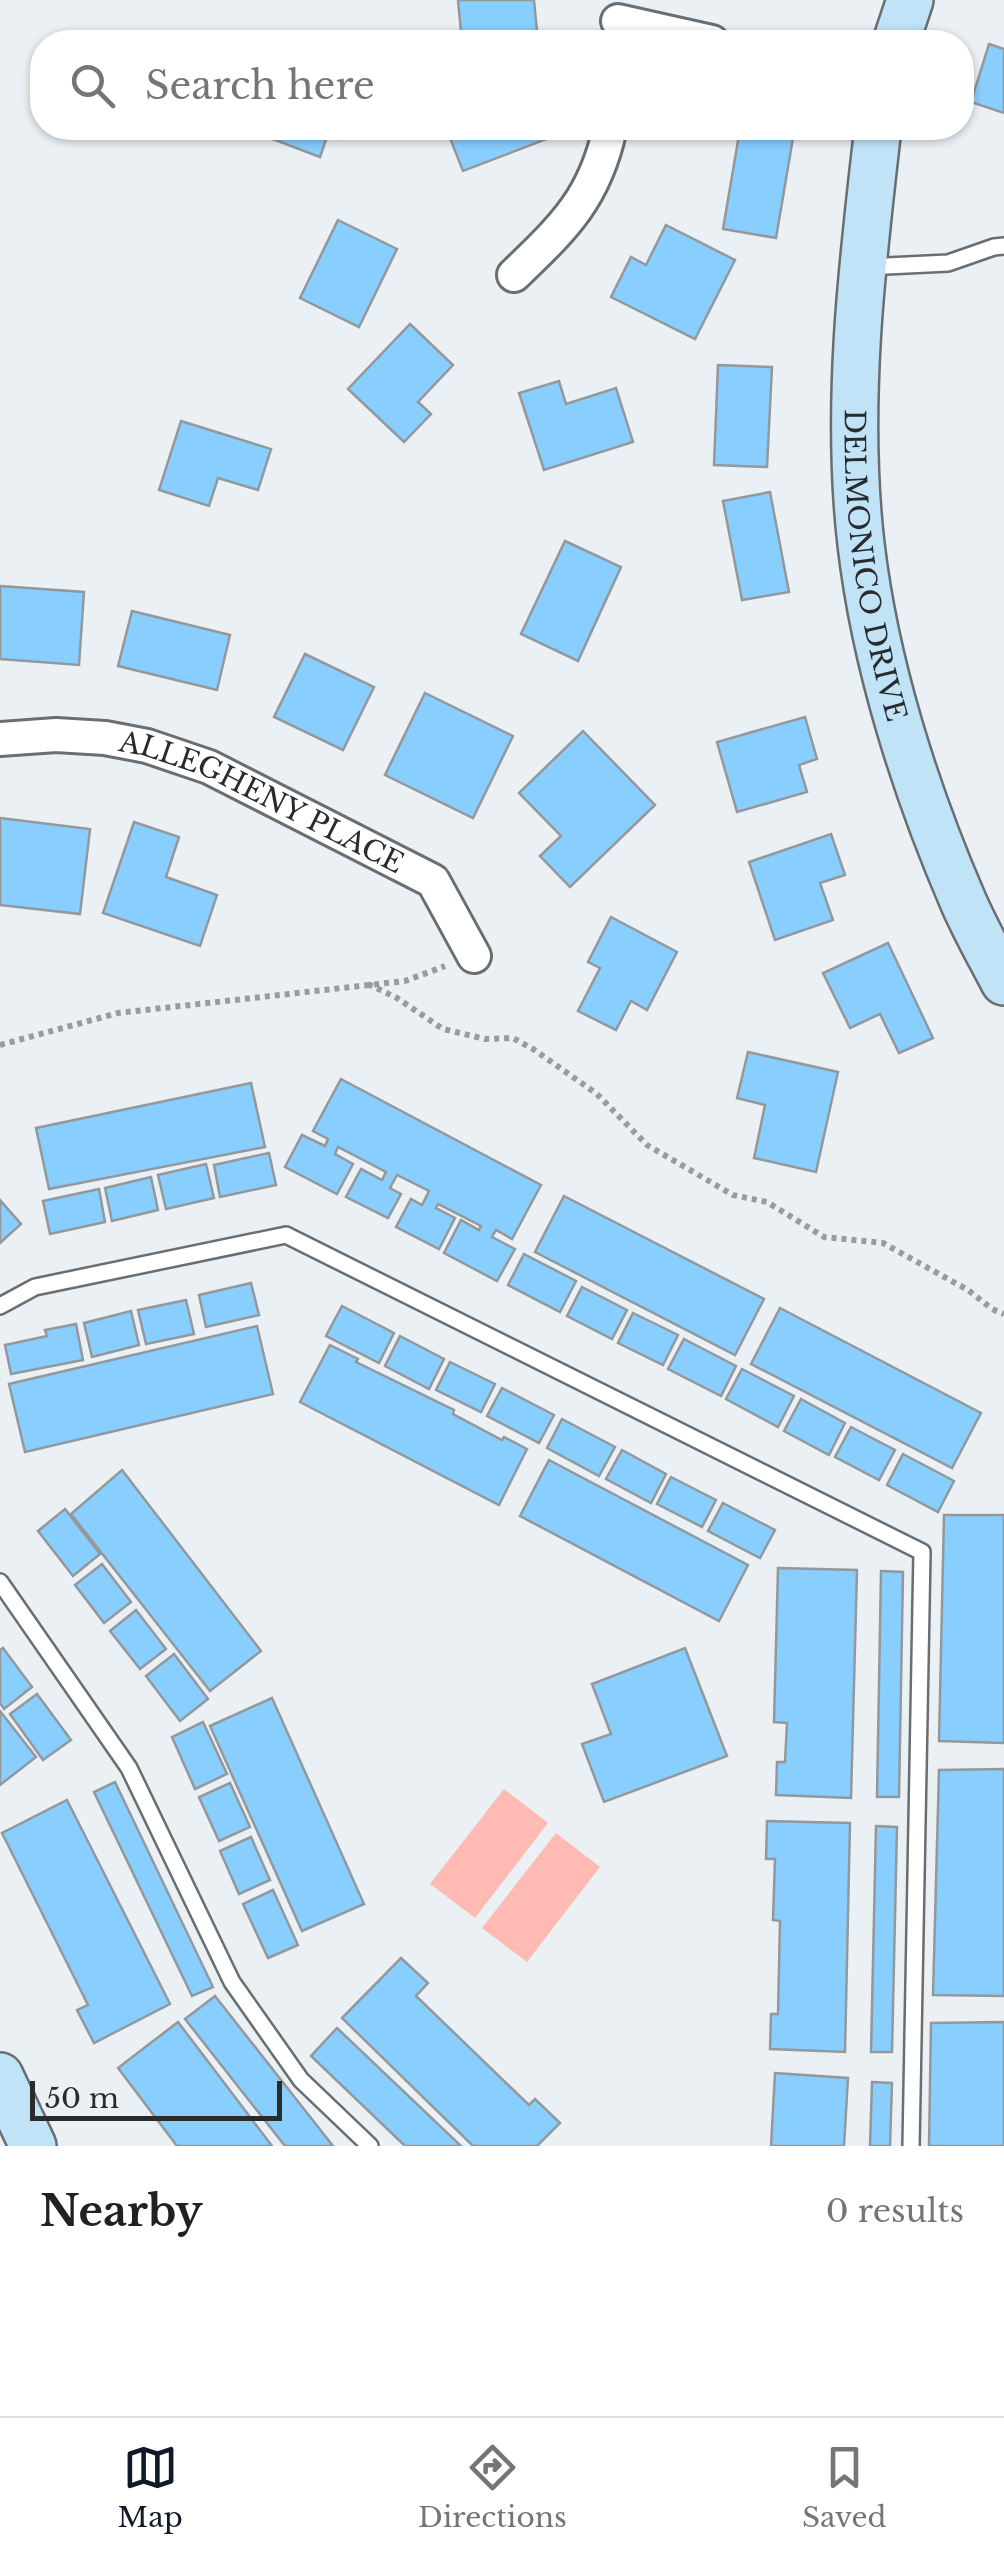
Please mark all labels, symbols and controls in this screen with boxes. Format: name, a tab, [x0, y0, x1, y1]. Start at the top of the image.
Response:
search box	[30, 30, 974, 140]
icon: search	[65, 58, 120, 113]
text: Search here	[145, 62, 375, 109]
street label: DELMONICO DRIVE	[837, 409, 914, 725]
street label: ALLEGHENY PLACE	[115, 724, 409, 881]
scale bar	[30, 2076, 282, 2120]
text: 50 m	[45, 2081, 119, 2116]
text: Nearby	[40, 2185, 203, 2237]
text: 0 results	[826, 2191, 964, 2231]
tab: Map	[118, 2440, 183, 2535]
tab: Directions	[418, 2440, 567, 2535]
tab: Saved	[802, 2440, 886, 2535]

